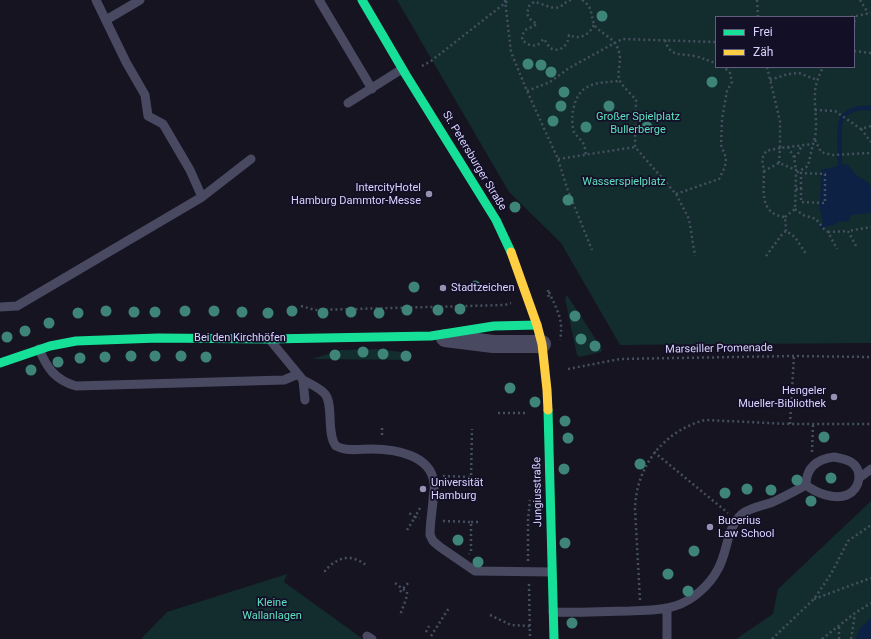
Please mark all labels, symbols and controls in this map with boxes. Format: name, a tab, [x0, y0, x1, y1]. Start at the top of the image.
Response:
legend	[715, 16, 855, 68]
text: Frei	[753, 25, 773, 39]
text: Zäh	[753, 45, 773, 59]
street label: St. Petersburger Straße	[439, 109, 509, 213]
park label: Großer Spielplatz Bullerberge	[596, 110, 680, 136]
park label: Wasserspielplatz	[582, 175, 666, 189]
place label: IntercityHotel Hamburg Dammtor-Messe	[291, 181, 421, 207]
marker: IntercityHotel Hamburg Dammtor-Messe	[424, 189, 434, 199]
place label: Stadtzeichen	[451, 281, 515, 295]
marker: Stadtzeichen	[438, 283, 448, 293]
street label: Bei den Kirchhöfen	[194, 331, 286, 345]
street label: Marseiller Promenade	[665, 341, 773, 357]
place label: Hengeler Mueller-Bibliothek	[738, 384, 826, 410]
marker: Hengeler Mueller-Bibliothek	[829, 392, 839, 402]
street label: Jungiusstraße	[531, 457, 545, 527]
place label: Universität Hamburg	[431, 476, 483, 502]
marker: Universität Hamburg	[418, 484, 428, 494]
place label: Bucerius Law School	[718, 514, 774, 540]
marker: Bucerius Law School	[705, 522, 715, 532]
park label: Kleine Wallanlagen	[242, 596, 302, 622]

